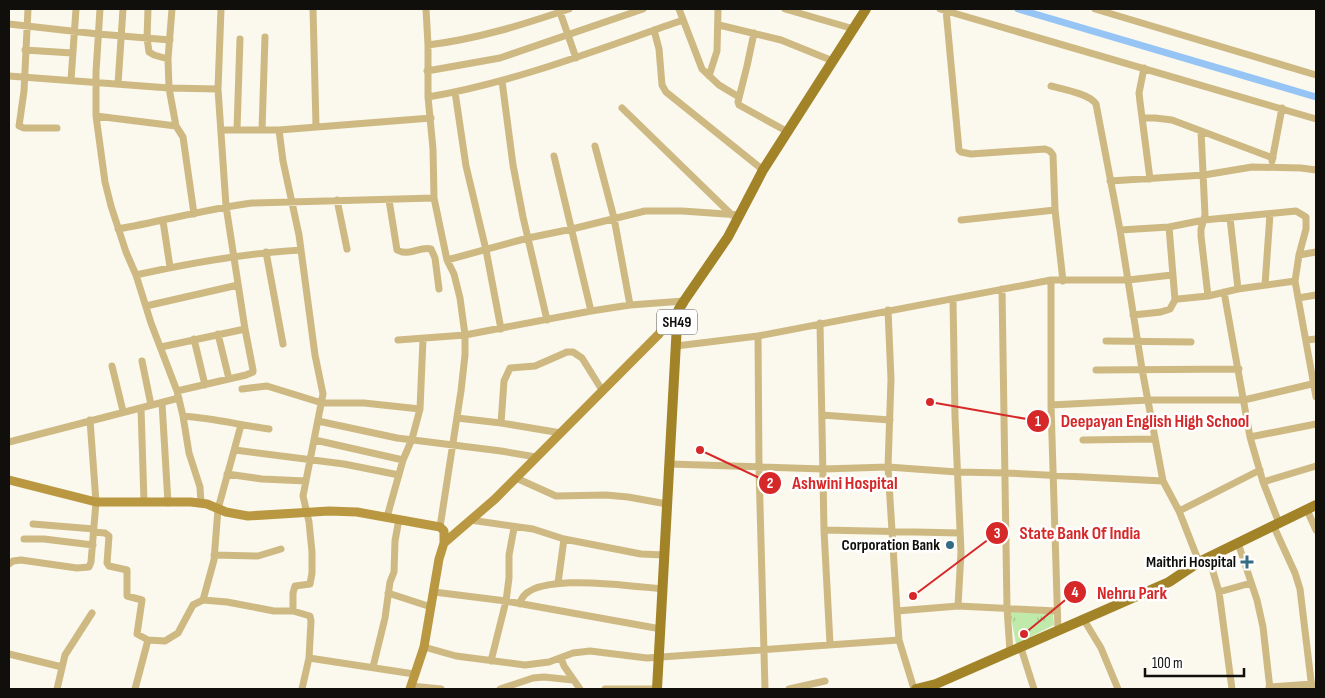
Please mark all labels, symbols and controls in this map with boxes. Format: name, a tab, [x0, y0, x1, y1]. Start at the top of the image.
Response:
road number: SH49	[657, 310, 697, 334]
callout: Deepayan English High School	[1025, 404, 1259, 437]
text: Deepayan English High School	[1061, 411, 1249, 432]
text: 1	[1035, 412, 1041, 431]
callout: Ashwini Hospital	[758, 466, 908, 499]
text: Ashwini Hospital	[791, 473, 898, 494]
text: 2	[767, 474, 773, 493]
callout: State Bank Of India	[984, 517, 1150, 550]
text: State Bank Of India	[1020, 523, 1140, 544]
text: 3	[994, 524, 1001, 543]
place label: Corporation Bank	[842, 536, 940, 555]
marker: Corporation Bank	[944, 539, 956, 551]
place label: Maithri Hospital	[1146, 553, 1236, 572]
marker: Maithri Hospital	[1240, 555, 1254, 569]
callout: Nehru Park	[1062, 576, 1177, 609]
text: 4	[1072, 583, 1079, 602]
text: Nehru Park	[1097, 583, 1167, 604]
scale bar	[1145, 646, 1244, 678]
text: 100 m	[1152, 654, 1183, 673]

